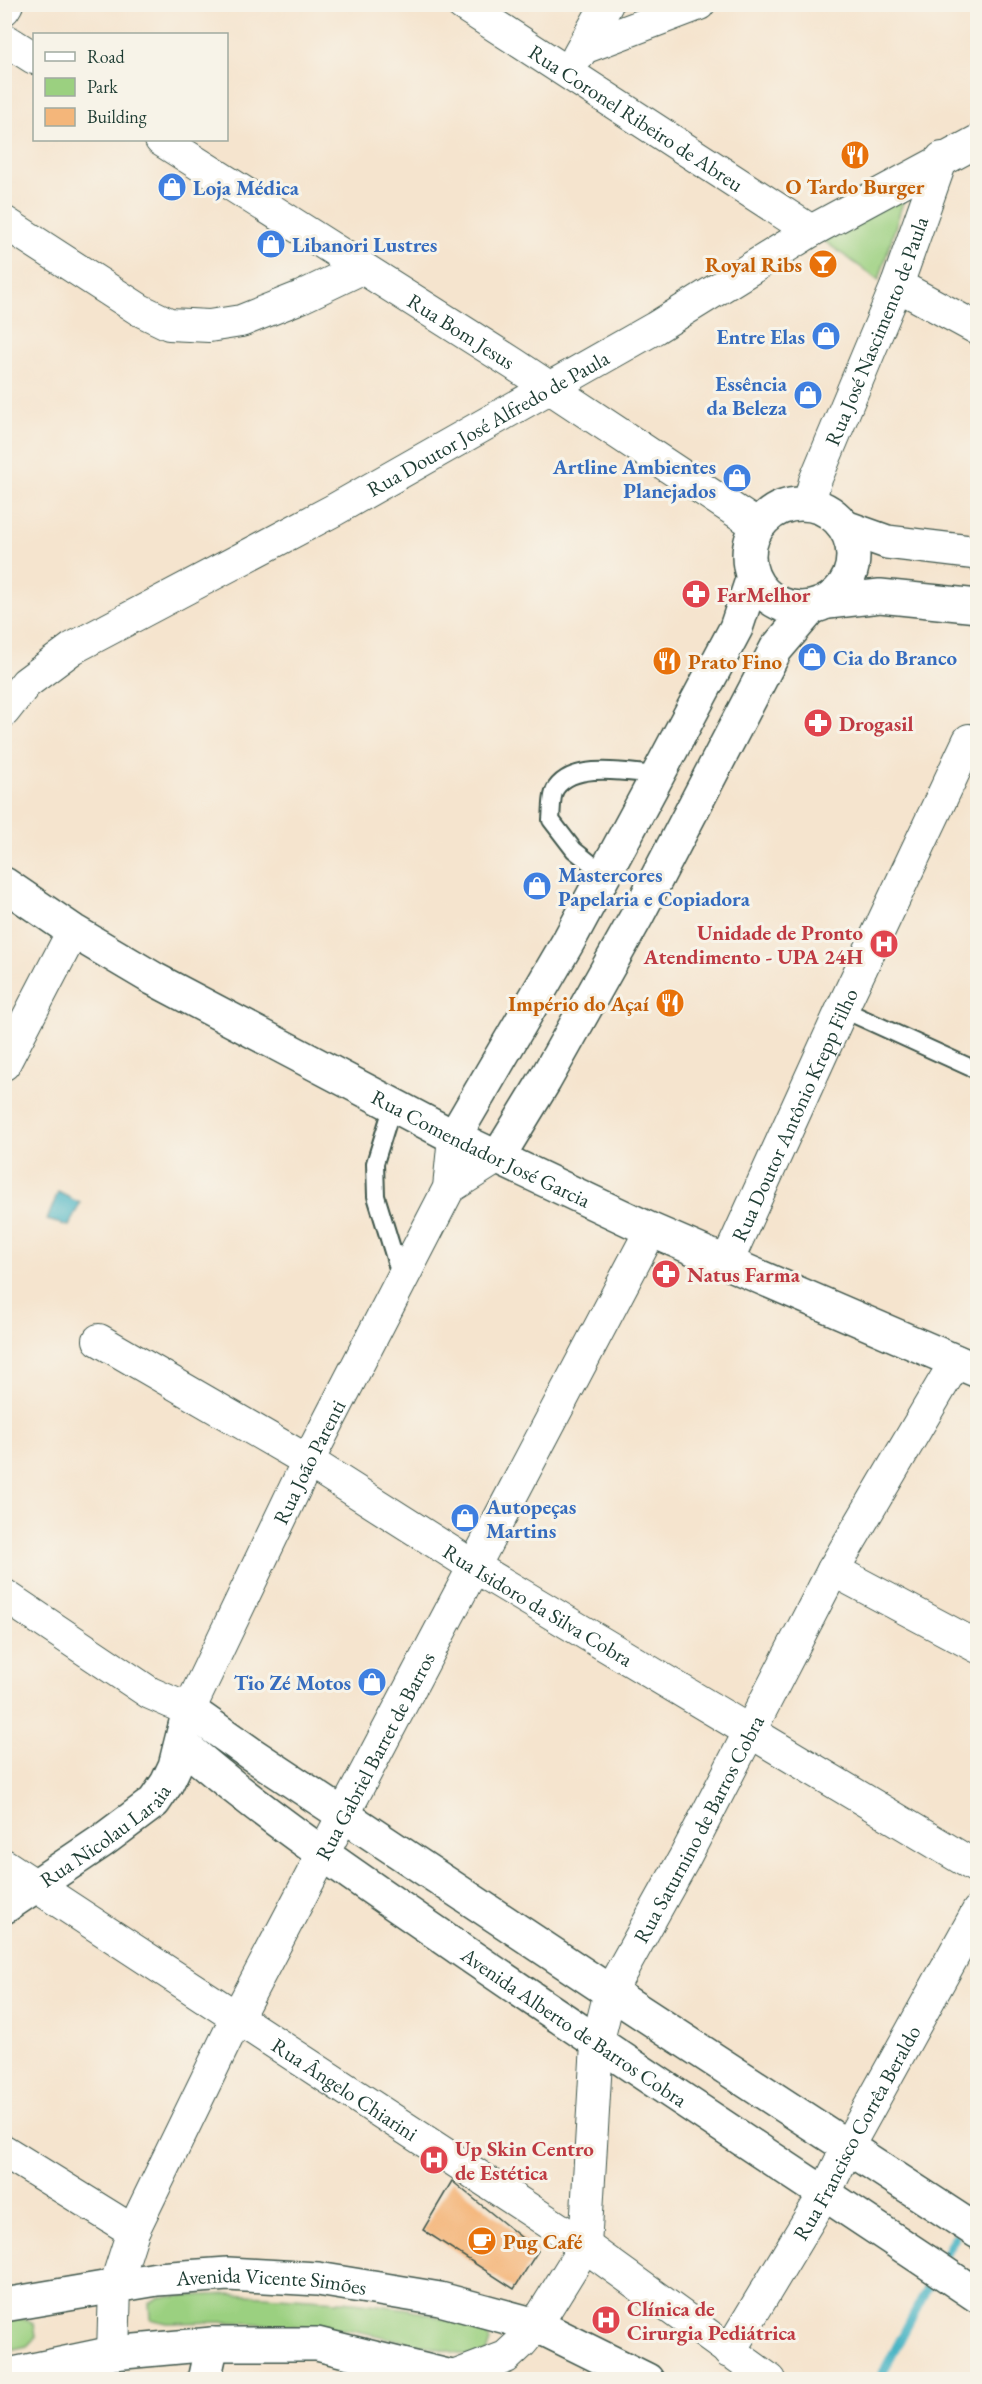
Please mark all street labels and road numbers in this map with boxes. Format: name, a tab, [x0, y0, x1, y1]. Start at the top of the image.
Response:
street label: Rua Coronel Ribeiro de Abreu	[524, 38, 749, 197]
street label: Rua José Nascimento de Paula	[818, 212, 934, 449]
street label: Rua Bom Jesus	[403, 287, 520, 375]
street label: Rua Doutor José Alfredo de Paula	[362, 343, 614, 502]
street label: Rua Doutor Antônio Krepp Filho	[725, 983, 864, 1246]
street label: Rua Comendador José Garcia	[367, 1083, 596, 1213]
street label: Rua João Parenti	[266, 1395, 351, 1528]
street label: Rua Isidoro da Silva Cobra	[438, 1537, 639, 1672]
street label: Rua Gabriel Barret de Barros	[309, 1647, 440, 1865]
street label: Rua Saturnino de Barros Cobra	[627, 1710, 770, 1947]
street label: Rua Nicolau Laraia	[34, 1778, 176, 1893]
street label: Avenida Alberto de Barros Cobra	[456, 1940, 693, 2113]
street label: Rua Francisco Corrêa Beraldo	[786, 2020, 926, 2245]
street label: Rua Ângelo Chiarini	[267, 2031, 423, 2146]
street label: Avenida Vicente Simões	[174, 2260, 369, 2300]

